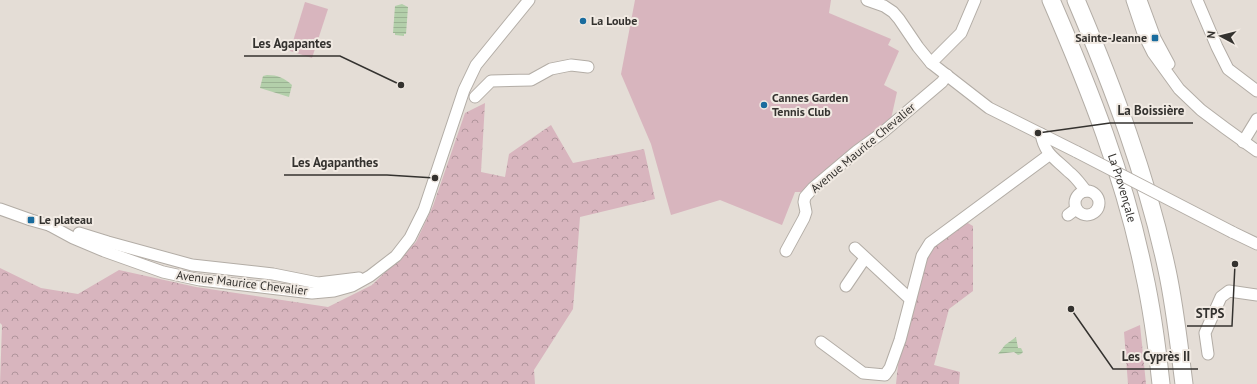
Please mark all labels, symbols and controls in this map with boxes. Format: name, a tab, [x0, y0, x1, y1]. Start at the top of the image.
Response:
place label: La Loube	[591, 13, 637, 28]
marker: La Loube	[578, 16, 588, 26]
north arrow	[1201, 16, 1241, 56]
place label: Sainte-Jeanne	[1075, 30, 1147, 45]
text: N	[1204, 30, 1218, 39]
callout: Les Agapantes	[244, 31, 340, 56]
marker: Sainte-Jeanne	[1150, 33, 1160, 43]
text: Les Agapantes	[252, 35, 332, 52]
place label: Cannes Garden Tennis Club	[772, 90, 848, 119]
callout: La Boissière	[1110, 98, 1193, 123]
street label: Avenue Maurice Chevalier	[807, 99, 918, 196]
marker: Cannes Garden Tennis Club	[759, 100, 769, 110]
text: La Boissière	[1118, 102, 1185, 119]
callout: Les Agapanthes	[284, 150, 387, 175]
street label: La Provençale	[1105, 151, 1140, 224]
text: Les Agapanthes	[292, 154, 379, 171]
place label: Le plateau	[39, 212, 92, 227]
marker: Le plateau	[26, 215, 36, 225]
street label: Avenue Maurice Chevalier	[176, 267, 309, 298]
callout: STPS	[1187, 301, 1232, 326]
text: STPS	[1196, 305, 1224, 322]
callout: Les Cyprès II	[1113, 344, 1198, 369]
text: Les Cyprès II	[1122, 348, 1190, 365]

